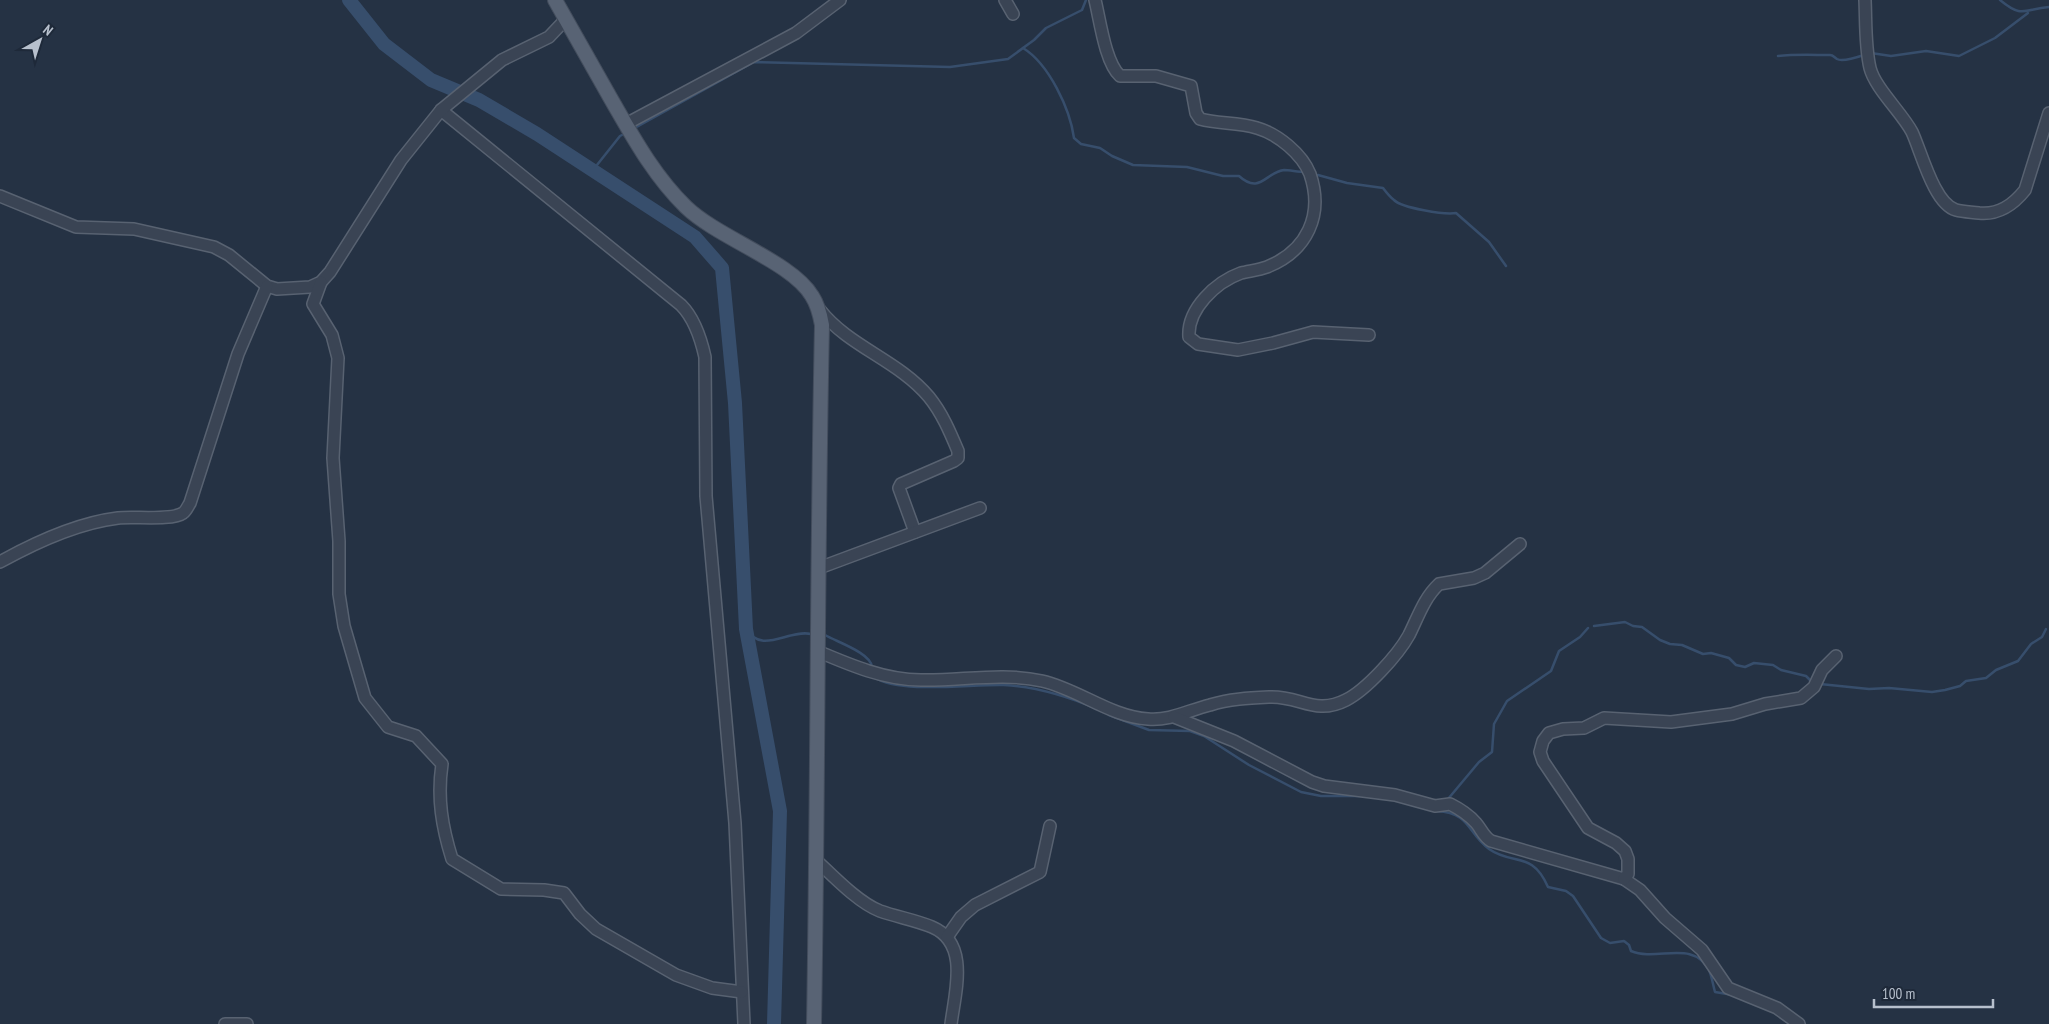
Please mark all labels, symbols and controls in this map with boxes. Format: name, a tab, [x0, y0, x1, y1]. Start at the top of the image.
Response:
north arrow	[15, 15, 65, 65]
text: N	[40, 21, 57, 39]
scale bar	[1874, 976, 1993, 1008]
text: 100 m	[1882, 984, 1915, 1003]

